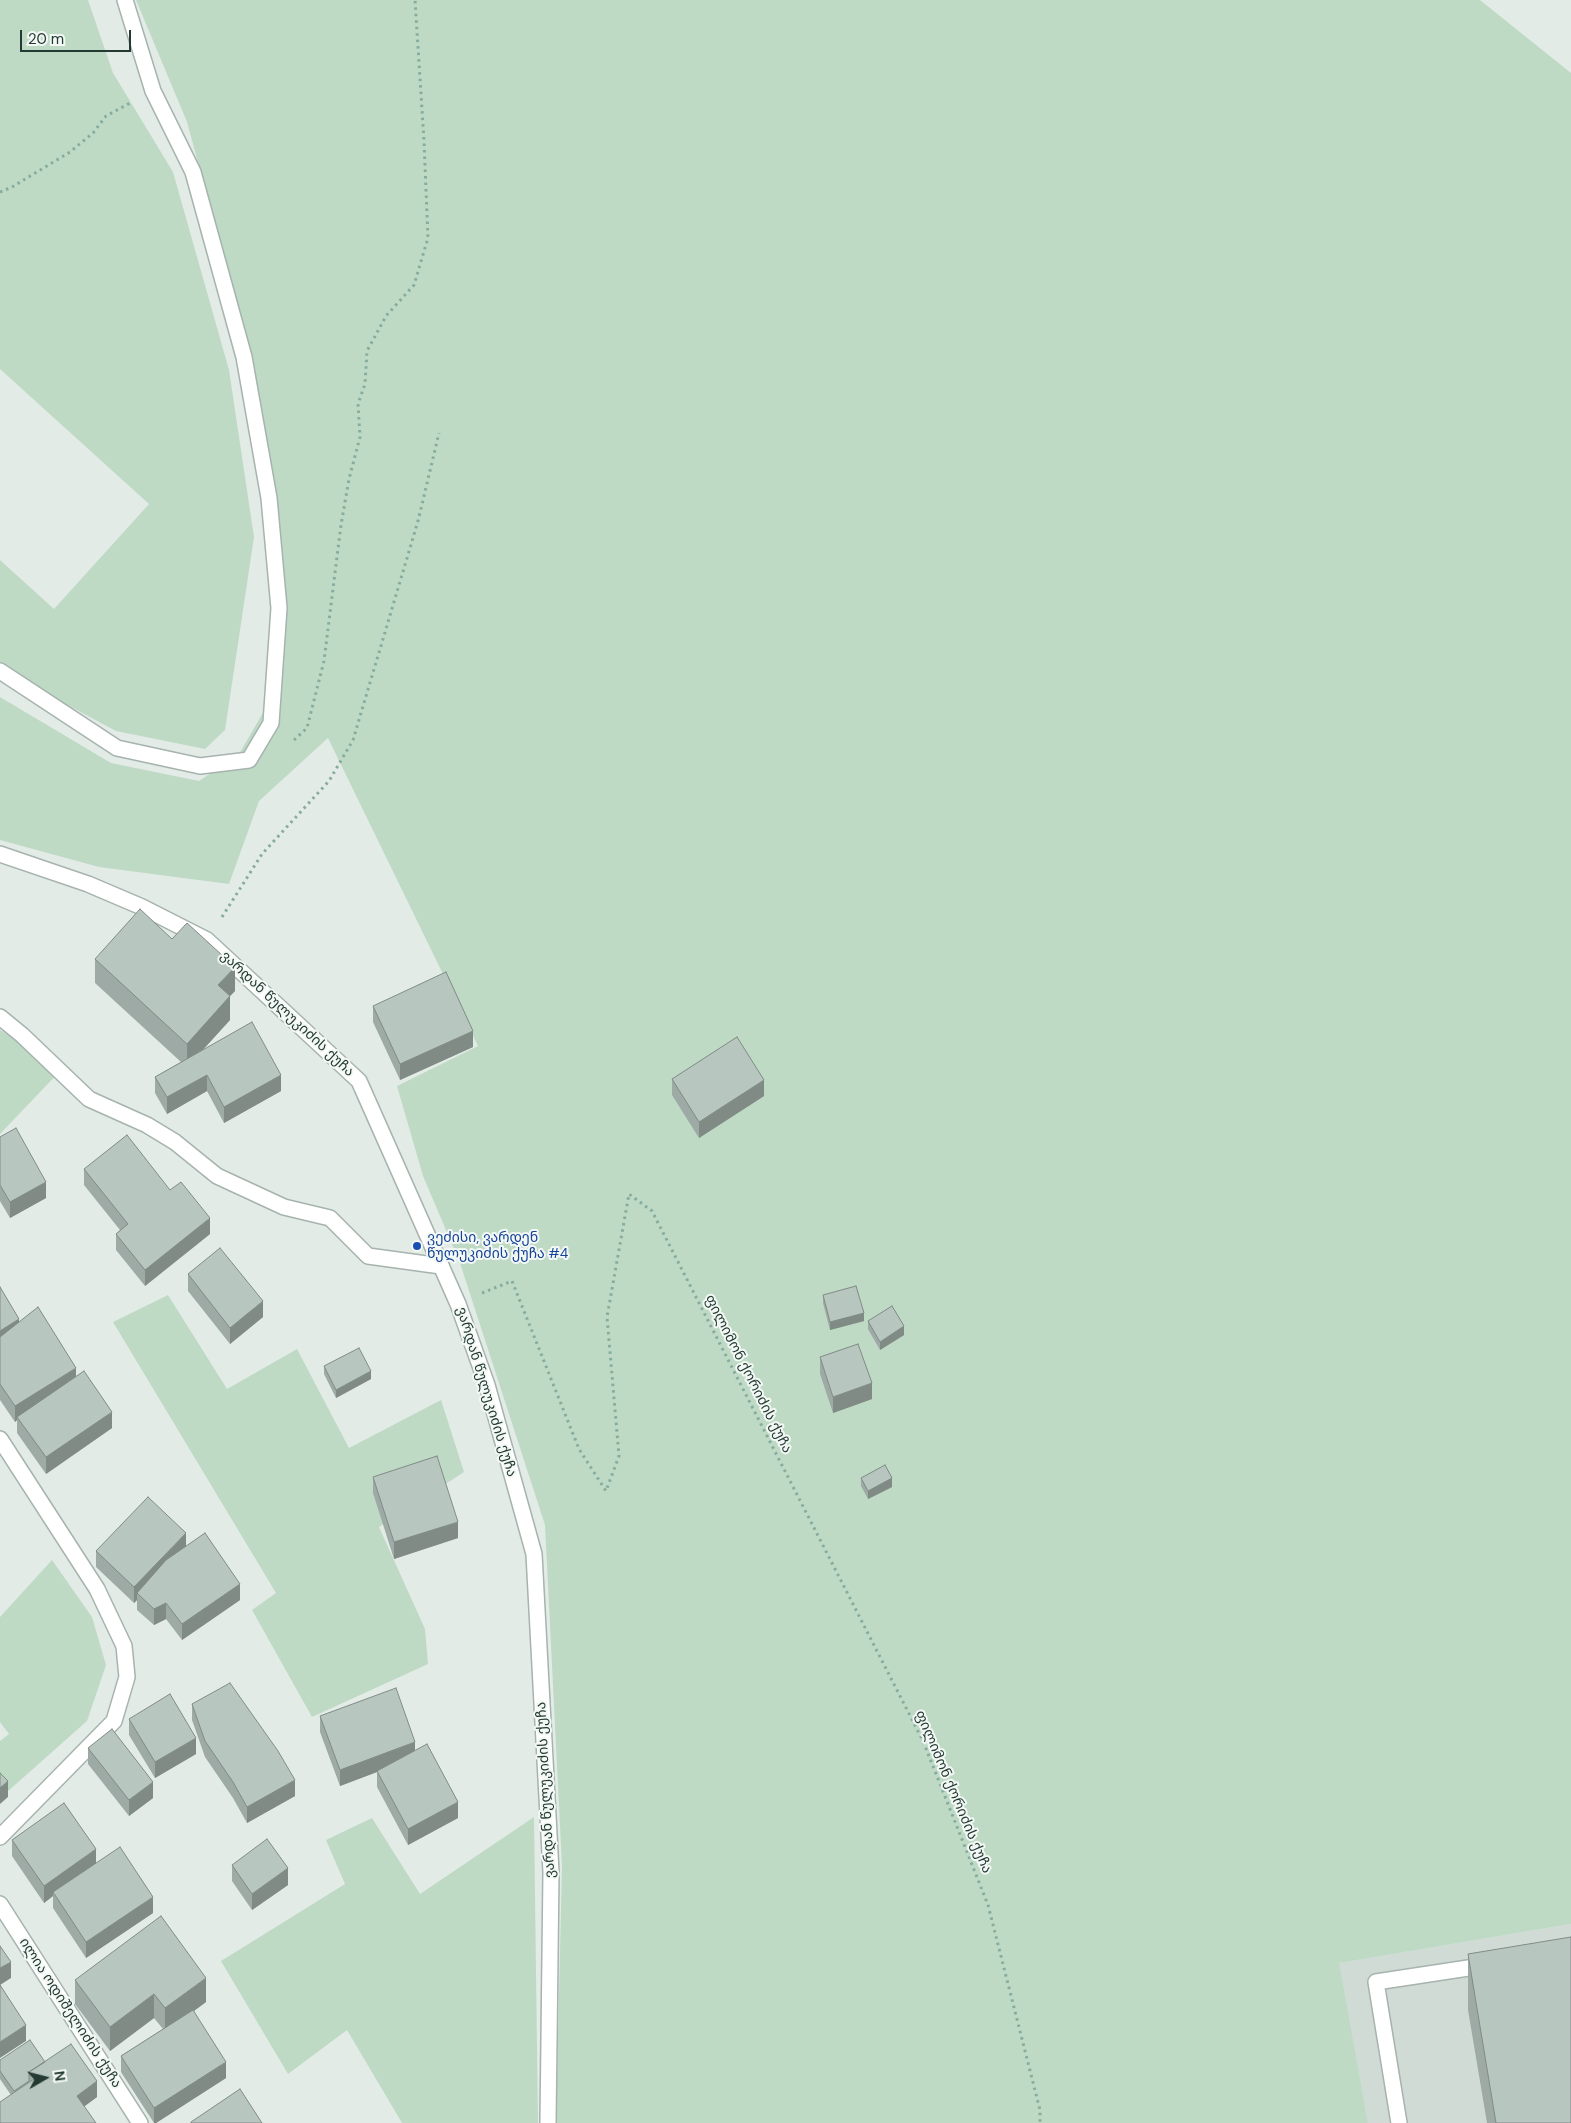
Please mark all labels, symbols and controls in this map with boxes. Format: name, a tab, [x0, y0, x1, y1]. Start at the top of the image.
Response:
scale bar	[22, 20, 134, 52]
text: 20 m	[28, 29, 64, 49]
street label: ვარდან წულუკიძის ქუჩა	[217, 948, 357, 1080]
place label: ვეძისი, ვარდენ წულუკიძის ქუჩა #4	[427, 1230, 568, 1262]
marker: ვეძისი, ვარდენ წულუკიძის ქუჩა #4	[411, 1240, 423, 1252]
street label: ფილიმონ ქორიძის ქუჩა	[701, 1292, 795, 1456]
street label: ვარდან წულუკიძის ქუჩა	[452, 1305, 520, 1479]
street label: ვარდან წულუკიძის ქუჩა	[533, 1701, 559, 1879]
street label: ფილიმონ ქორიძის ქუჩა	[911, 1708, 995, 1876]
street label: ილია ოდიშელიძის ქუჩა	[15, 1935, 125, 2091]
north arrow	[20, 2053, 70, 2103]
text: N	[50, 2070, 69, 2082]

